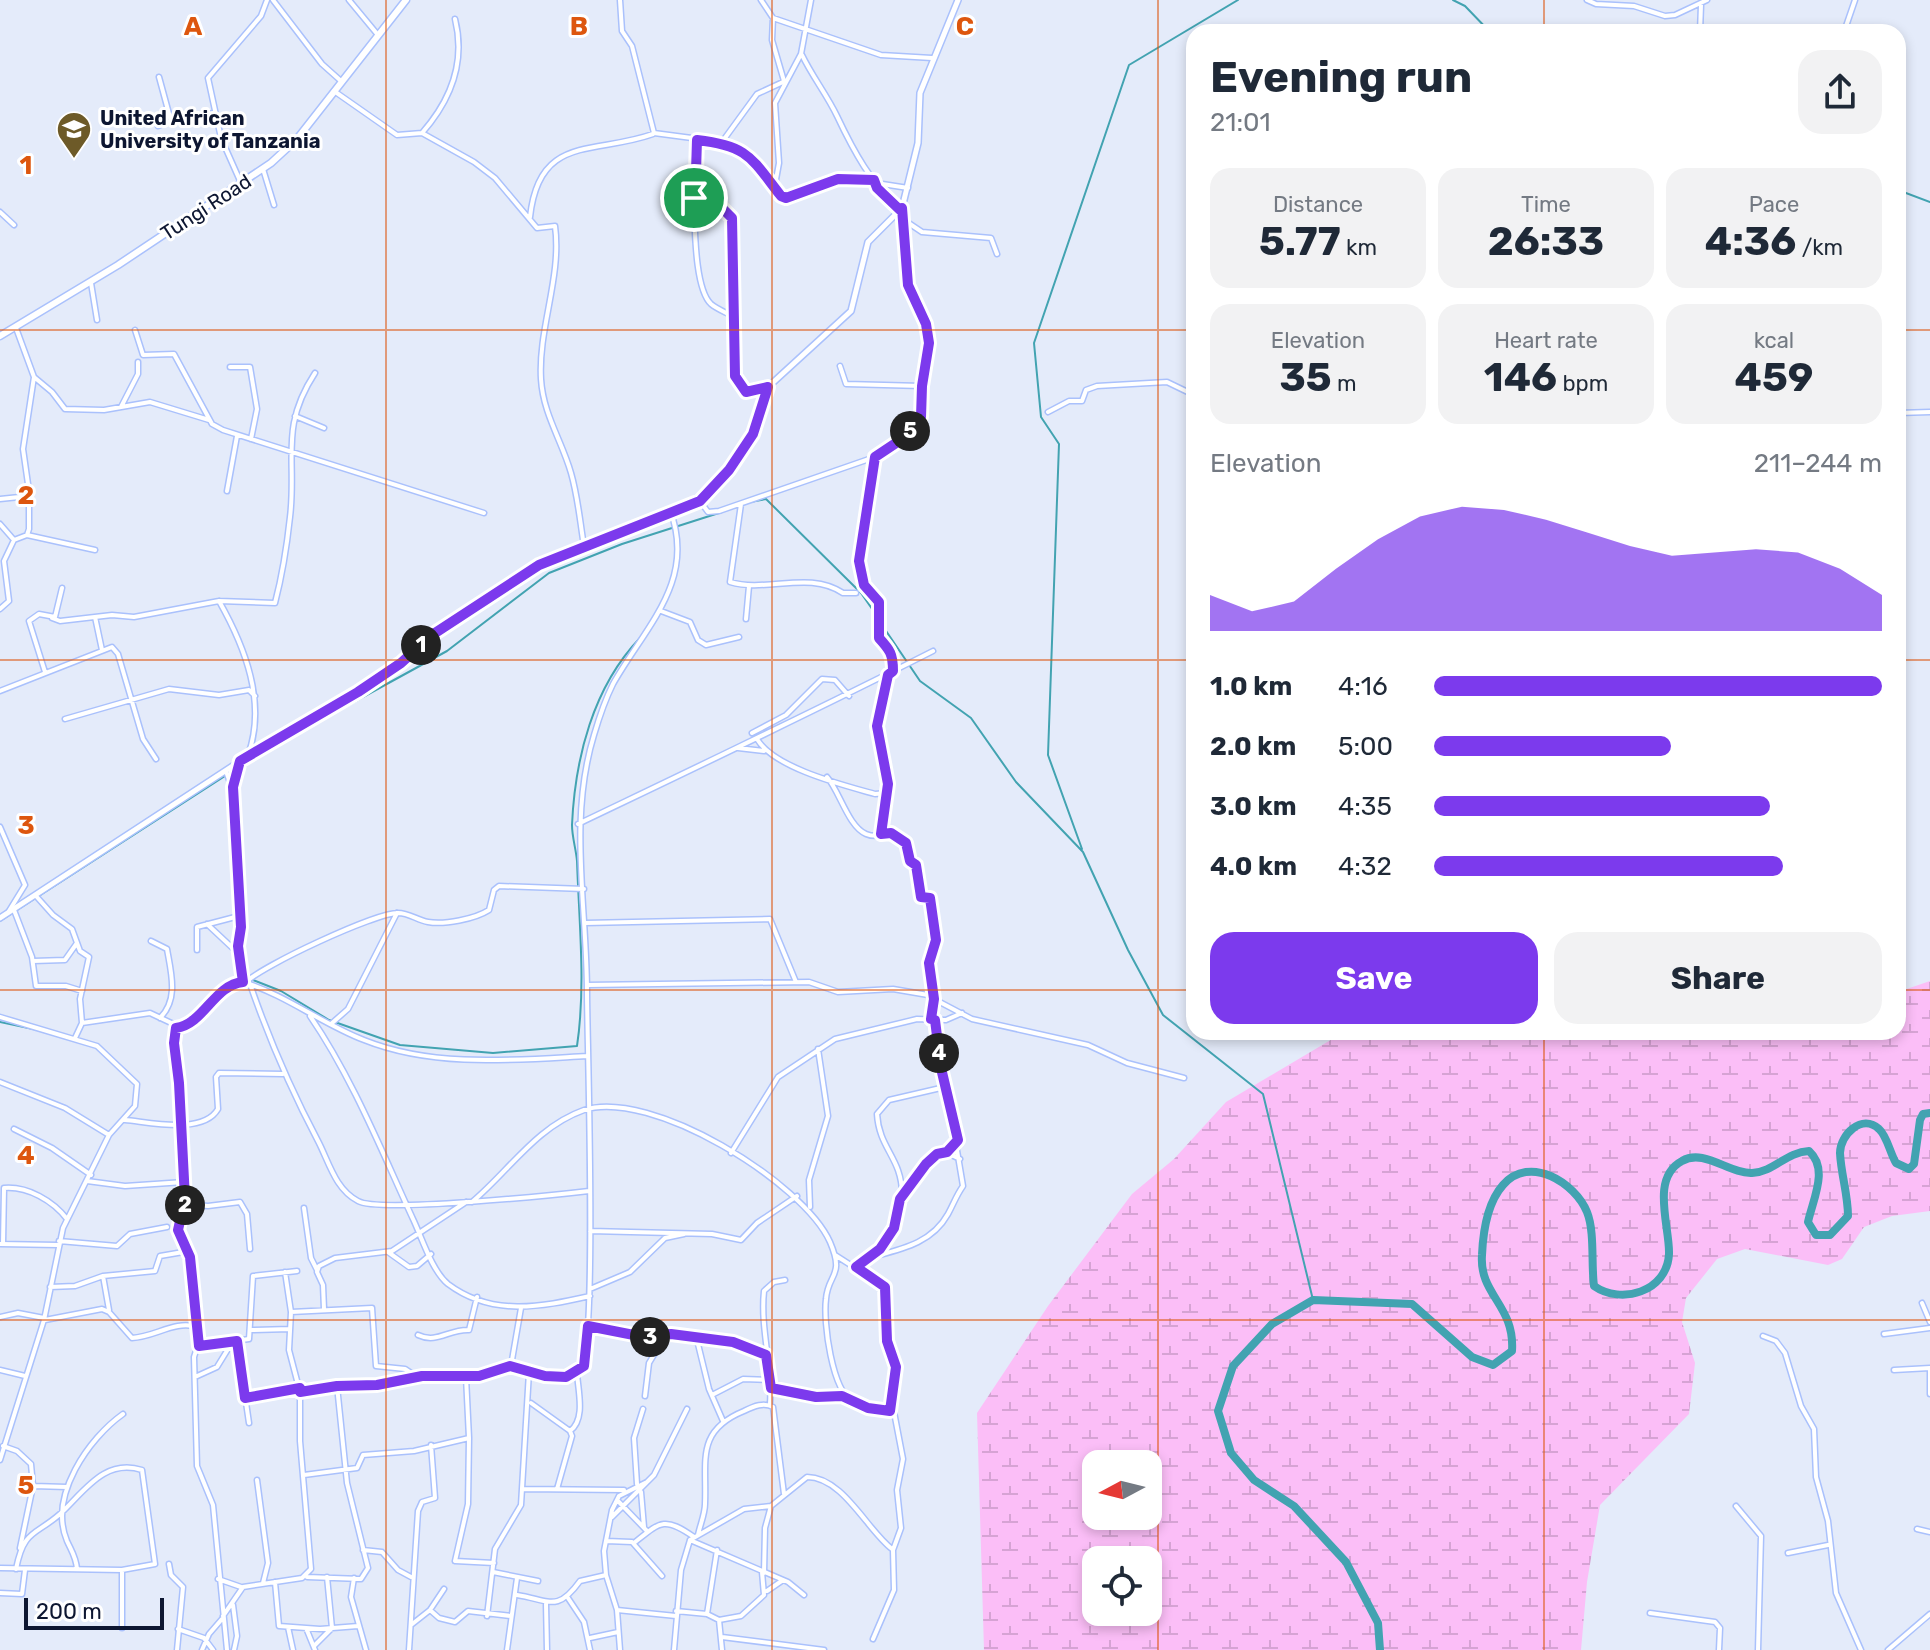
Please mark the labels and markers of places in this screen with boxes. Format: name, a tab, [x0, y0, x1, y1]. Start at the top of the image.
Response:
place label: United African University of Tanzania	[100, 106, 320, 153]
school or university icon: United African University of Tanzania	[55, 110, 93, 160]
pin	[660, 164, 728, 232]
pin: 5	[890, 411, 930, 451]
pin: 1	[401, 625, 441, 665]
pin: 4	[919, 1033, 959, 1073]
pin: 2	[165, 1185, 205, 1225]
pin: 3	[630, 1317, 670, 1357]

